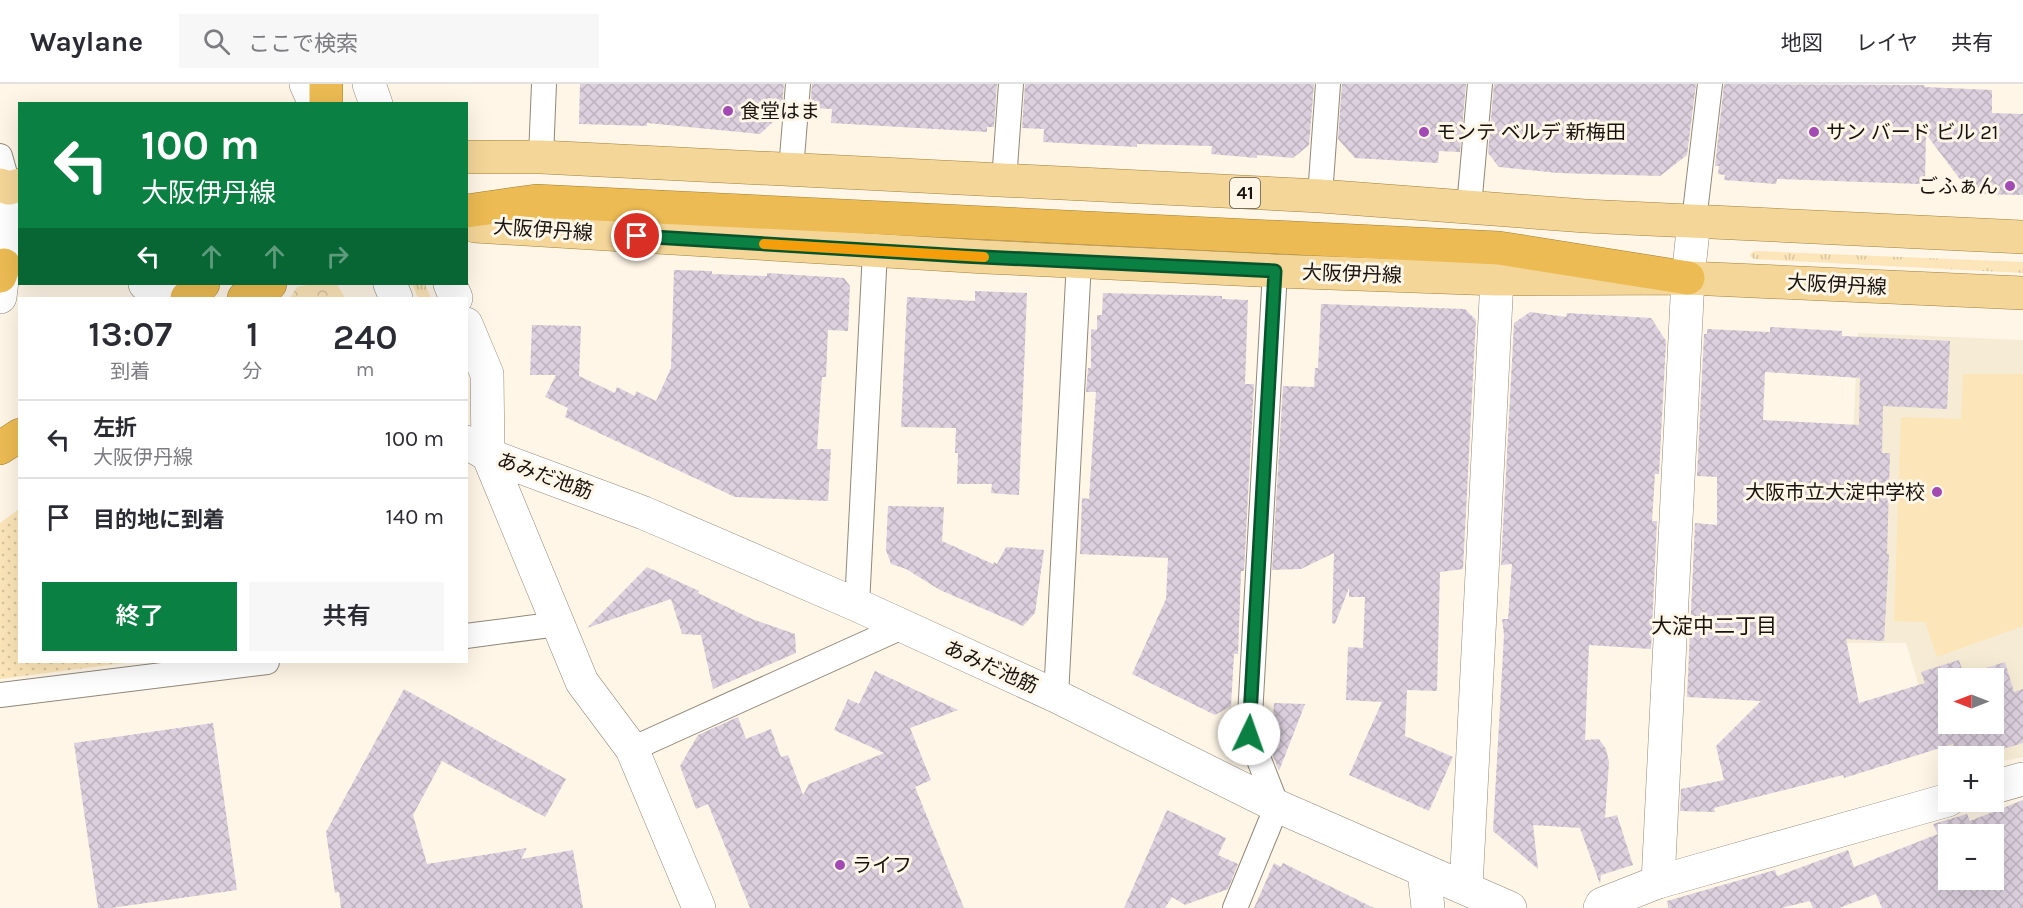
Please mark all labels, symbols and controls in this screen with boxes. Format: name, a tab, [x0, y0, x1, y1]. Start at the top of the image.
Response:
search box	[179, 14, 599, 68]
text: Waylane	[30, 25, 143, 58]
icon: search	[200, 25, 233, 58]
text: ここで検索	[248, 31, 358, 57]
text: 地図	[1781, 31, 1823, 55]
text: レイヤ	[1856, 31, 1918, 55]
text: 共有	[1951, 31, 1993, 55]
place label: 食堂はま	[740, 100, 820, 123]
marker: 食堂はま	[721, 104, 735, 118]
text: 100 m	[141, 120, 260, 170]
place label: モンテ ベルデ 新梅田	[1436, 121, 1626, 144]
place label: サン バード ビル 21	[1826, 121, 1998, 144]
marker: モンテ ベルデ 新梅田	[1417, 125, 1431, 139]
marker: サン バード ビル 21	[1807, 125, 1821, 139]
icon: left	[42, 126, 120, 204]
place label: ごふぁん	[1918, 175, 1998, 198]
text: 大阪伊丹線	[141, 177, 276, 209]
road number: 41	[1230, 178, 1260, 208]
marker: ごふぁん	[2003, 179, 2017, 193]
pin	[611, 210, 662, 261]
street label: 大阪伊丹線	[492, 215, 594, 245]
icon: arrive	[620, 219, 653, 252]
icon: left	[132, 240, 165, 273]
icon: ahead	[195, 240, 228, 273]
icon: ahead	[258, 240, 291, 273]
icon: right	[321, 240, 354, 273]
street label: 大阪伊丹線	[1302, 261, 1402, 287]
street label: 大阪伊丹線	[1786, 271, 1888, 299]
text: 13:07	[88, 313, 172, 355]
text: 1	[246, 313, 259, 355]
text: 240	[333, 316, 398, 358]
text: m	[356, 358, 375, 381]
text: 到着	[110, 360, 150, 383]
text: 分	[243, 360, 263, 383]
text: 左折	[93, 415, 137, 441]
icon: left	[42, 423, 75, 456]
text: 100 m	[385, 426, 444, 452]
text: 大阪伊丹線	[93, 446, 193, 469]
street label: あみだ池筋	[494, 448, 596, 504]
place label: 大阪市立大淀中学校	[1745, 481, 1925, 504]
marker: 大阪市立大淀中学校	[1930, 485, 1944, 499]
icon: arrive	[42, 501, 75, 534]
text: 140 m	[386, 504, 444, 530]
text: 目的地に到着	[93, 507, 225, 533]
button: 終了	[42, 582, 237, 651]
button: 共有	[249, 582, 444, 651]
district label: 大淀中二丁目	[1651, 614, 1777, 638]
street label: あみだ池筋	[941, 636, 1041, 698]
north arrow	[1938, 668, 2004, 734]
map controls	[1938, 668, 2004, 890]
position arrow	[1217, 702, 1281, 766]
button: +	[1938, 746, 2004, 812]
button: −	[1938, 824, 2004, 890]
place label: ライフ	[852, 854, 912, 877]
marker: ライフ	[833, 858, 847, 872]

